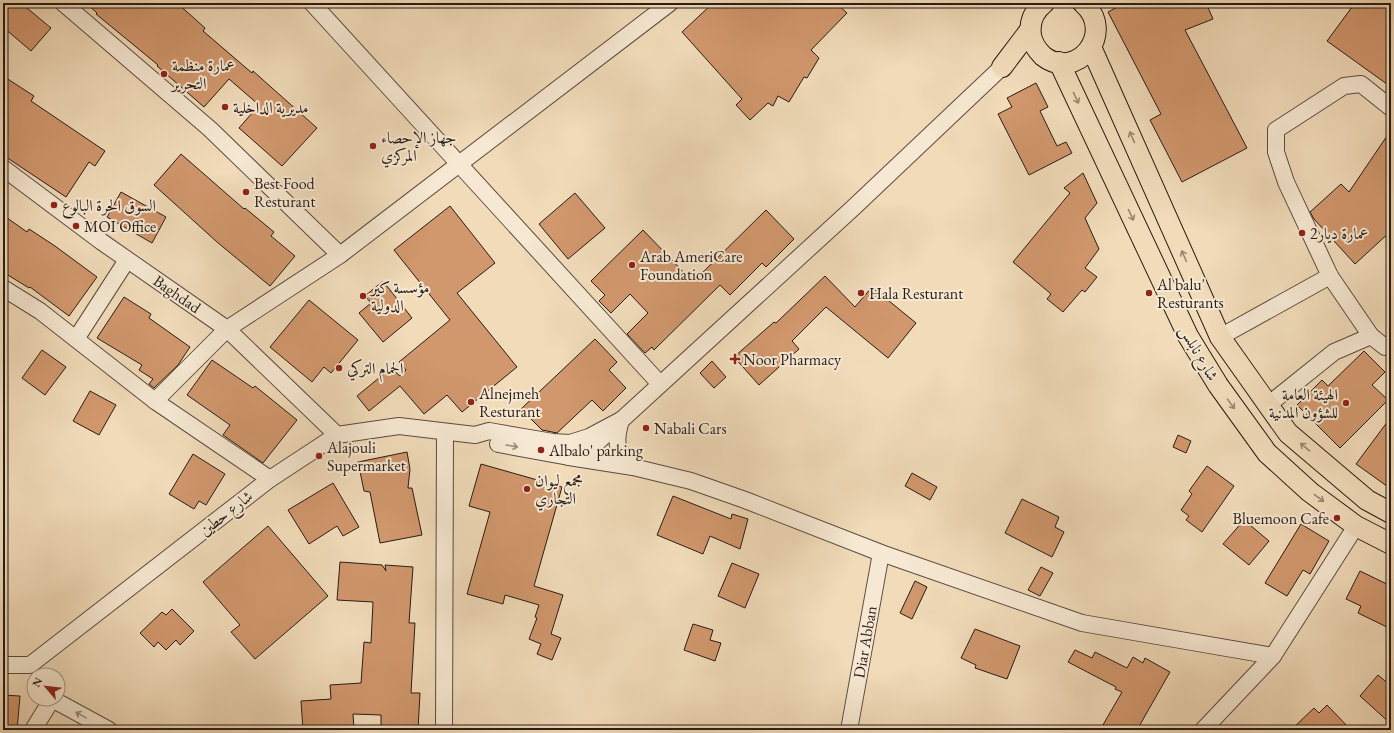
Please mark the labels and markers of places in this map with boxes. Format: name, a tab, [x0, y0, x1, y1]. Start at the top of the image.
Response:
place label: عمارة منظمة التحرير	[170, 55, 235, 94]
marker: عمارة منظمة التحرير	[159, 69, 169, 79]
place label: مديرية الداخلية	[233, 97, 308, 118]
marker: مديرية الداخلية	[220, 102, 230, 112]
place label: جهاز الإحصاء المركزي	[381, 127, 457, 168]
marker: جهاز الإحصاء المركزي	[368, 141, 378, 151]
place label: Best Food Resturant	[254, 173, 316, 212]
marker: Best Food Resturant	[241, 187, 251, 197]
place label: السوق الحرة البالوع	[62, 195, 156, 219]
marker: السوق الحرة البالوع	[49, 200, 59, 210]
place label: MOI Office	[84, 216, 156, 237]
marker: MOI Office	[71, 221, 81, 231]
place label: عمارة ديار2	[1310, 223, 1368, 244]
marker: عمارة ديار2	[1297, 228, 1307, 238]
place label: Arab AmeriCare Foundation	[639, 246, 743, 285]
marker: Arab AmeriCare Foundation	[627, 260, 637, 270]
place label: Al balu' Resturants	[1156, 274, 1224, 313]
place label: مؤسسة كير الدولية	[369, 277, 430, 316]
place label: Hala Resturant	[869, 283, 963, 304]
marker: Hala Resturant	[856, 288, 866, 298]
marker: Al balu' Resturants	[1144, 288, 1154, 298]
marker: مؤسسة كير الدولية	[358, 291, 368, 301]
place label: Noor Pharmacy	[743, 349, 842, 370]
marker: Noor Pharmacy	[730, 354, 740, 364]
place label: الحمام التركي	[347, 358, 403, 383]
marker: الحمام التركي	[334, 363, 344, 373]
place label: Alnejmeh Resturant	[478, 383, 540, 422]
place label: الهيئة العامة للشؤون المدنية	[1269, 384, 1338, 423]
marker: Alnejmeh Resturant	[466, 397, 476, 407]
marker: الهيئة العامة للشؤون المدنية	[1341, 398, 1351, 408]
place label: Nabali Cars	[654, 418, 727, 439]
marker: Nabali Cars	[641, 423, 651, 433]
place label: Alajouli Supermarket	[326, 437, 406, 476]
place label: Albalo' parking	[548, 440, 644, 461]
marker: Albalo' parking	[536, 445, 546, 455]
marker: Alajouli Supermarket	[314, 451, 324, 461]
place label: مجمع ليوان التجاري	[535, 470, 583, 511]
marker: مجمع ليوان التجاري	[522, 484, 532, 494]
place label: Bluemoon Cafe	[1232, 508, 1329, 529]
marker: Bluemoon Cafe	[1332, 513, 1342, 523]

